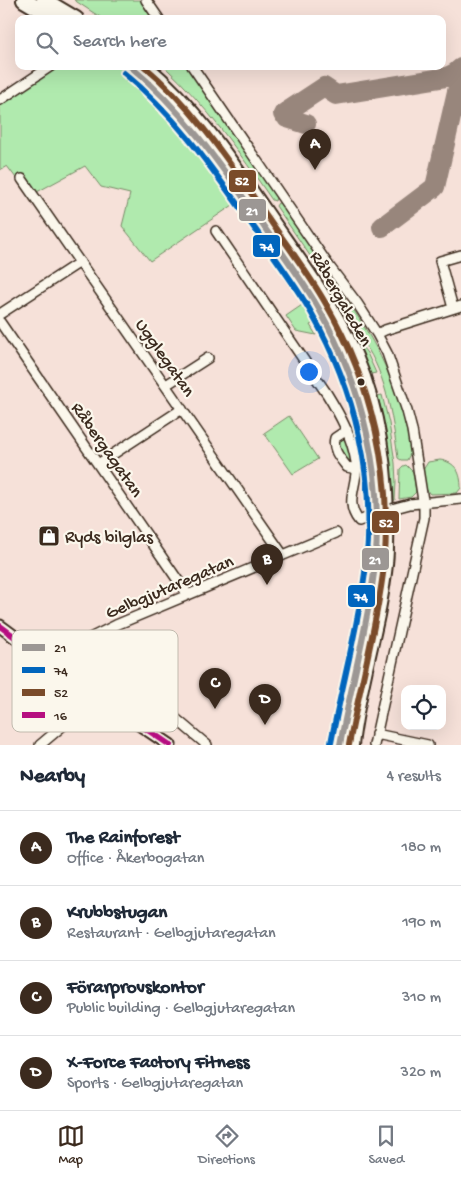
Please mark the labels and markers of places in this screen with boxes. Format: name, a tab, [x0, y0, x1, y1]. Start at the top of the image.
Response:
pin: A	[299, 129, 331, 170]
unlabelled marker	[356, 377, 366, 387]
shop icon: Ryds bilglas	[37, 524, 61, 548]
place label: Ryds bilglas	[65, 528, 154, 549]
pin: B	[251, 544, 283, 585]
pin: C	[199, 668, 231, 709]
pin: D	[249, 684, 281, 725]

